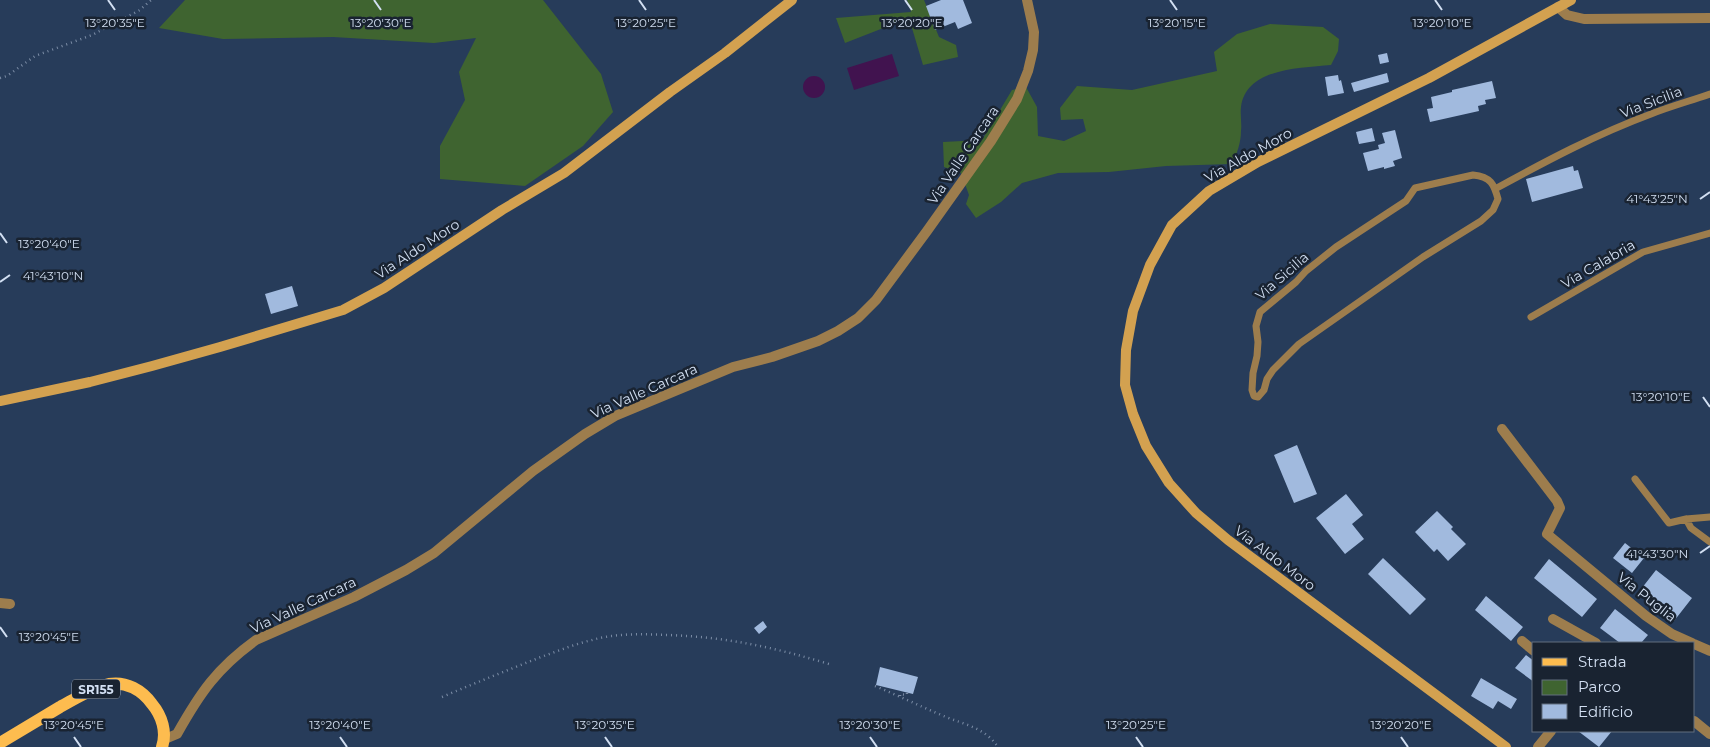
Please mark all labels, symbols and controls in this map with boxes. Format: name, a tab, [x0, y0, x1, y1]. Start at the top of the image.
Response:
text: 13°20'35"E	[85, 15, 145, 30]
text: 13°20'30"E	[350, 15, 412, 30]
text: 13°20'25"E	[616, 15, 676, 30]
text: 13°20'20"E	[881, 15, 943, 30]
text: 13°20'15"E	[1148, 15, 1206, 30]
text: 13°20'10"E	[1412, 15, 1472, 30]
street label: Via Sicilia	[1617, 82, 1685, 122]
street label: Via Valle Carcara	[923, 102, 1003, 208]
street label: Via Aldo Moro	[1201, 123, 1295, 186]
text: 41°43'25"N	[1626, 191, 1688, 206]
street label: Via Aldo Moro	[371, 215, 463, 283]
text: 13°20'40"E	[18, 236, 80, 251]
street label: Via Calabria	[1558, 236, 1638, 292]
street label: Via Sicilia	[1252, 248, 1312, 304]
text: 41°43'10"N	[23, 268, 83, 283]
street label: Via Valle Carcara	[588, 359, 700, 423]
text: 13°20'10"E	[1631, 389, 1691, 404]
street label: Via Aldo Moro	[1231, 522, 1319, 595]
text: 41°43'30"N	[1626, 546, 1688, 561]
street label: Via Puglia	[1614, 568, 1680, 626]
street label: Via Valle Carcara	[247, 573, 359, 637]
text: 13°20'45"E	[19, 629, 79, 644]
legend	[1532, 642, 1695, 732]
text: Strada	[1578, 652, 1627, 671]
text: Parco	[1578, 677, 1621, 696]
road number: SR155	[72, 680, 120, 699]
text: Edificio	[1578, 702, 1633, 721]
text: 13°20'45"E	[44, 717, 104, 732]
text: 13°20'40"E	[309, 717, 371, 732]
text: 13°20'35"E	[575, 717, 635, 732]
text: 13°20'30"E	[839, 717, 901, 732]
text: 13°20'25"E	[1106, 717, 1166, 732]
text: 13°20'20"E	[1370, 717, 1432, 732]

